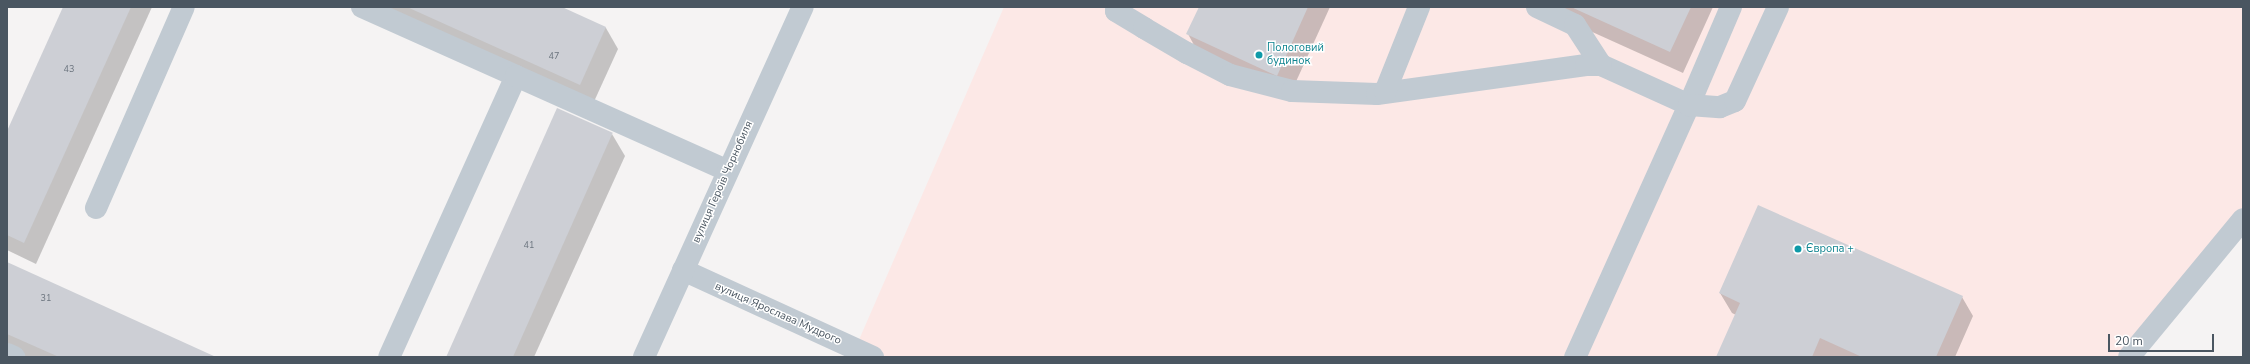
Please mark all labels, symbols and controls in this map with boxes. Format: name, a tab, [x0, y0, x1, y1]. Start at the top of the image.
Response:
place label: Пологовий будинок	[1267, 42, 1324, 68]
marker: Пологовий будинок	[1254, 50, 1264, 60]
house number: 47	[549, 51, 559, 61]
house number: 43	[64, 64, 74, 74]
street label: вулиця Героїв Чорнобиля	[690, 119, 756, 245]
house number: 41	[524, 240, 534, 250]
place label: Європа +	[1806, 242, 1854, 256]
marker: Європа +	[1793, 244, 1803, 254]
street label: вулиця Ярослава Мудрого	[713, 280, 843, 348]
house number: 31	[41, 293, 51, 303]
scale bar	[2110, 326, 2216, 352]
text: 20 m	[2115, 333, 2143, 349]

